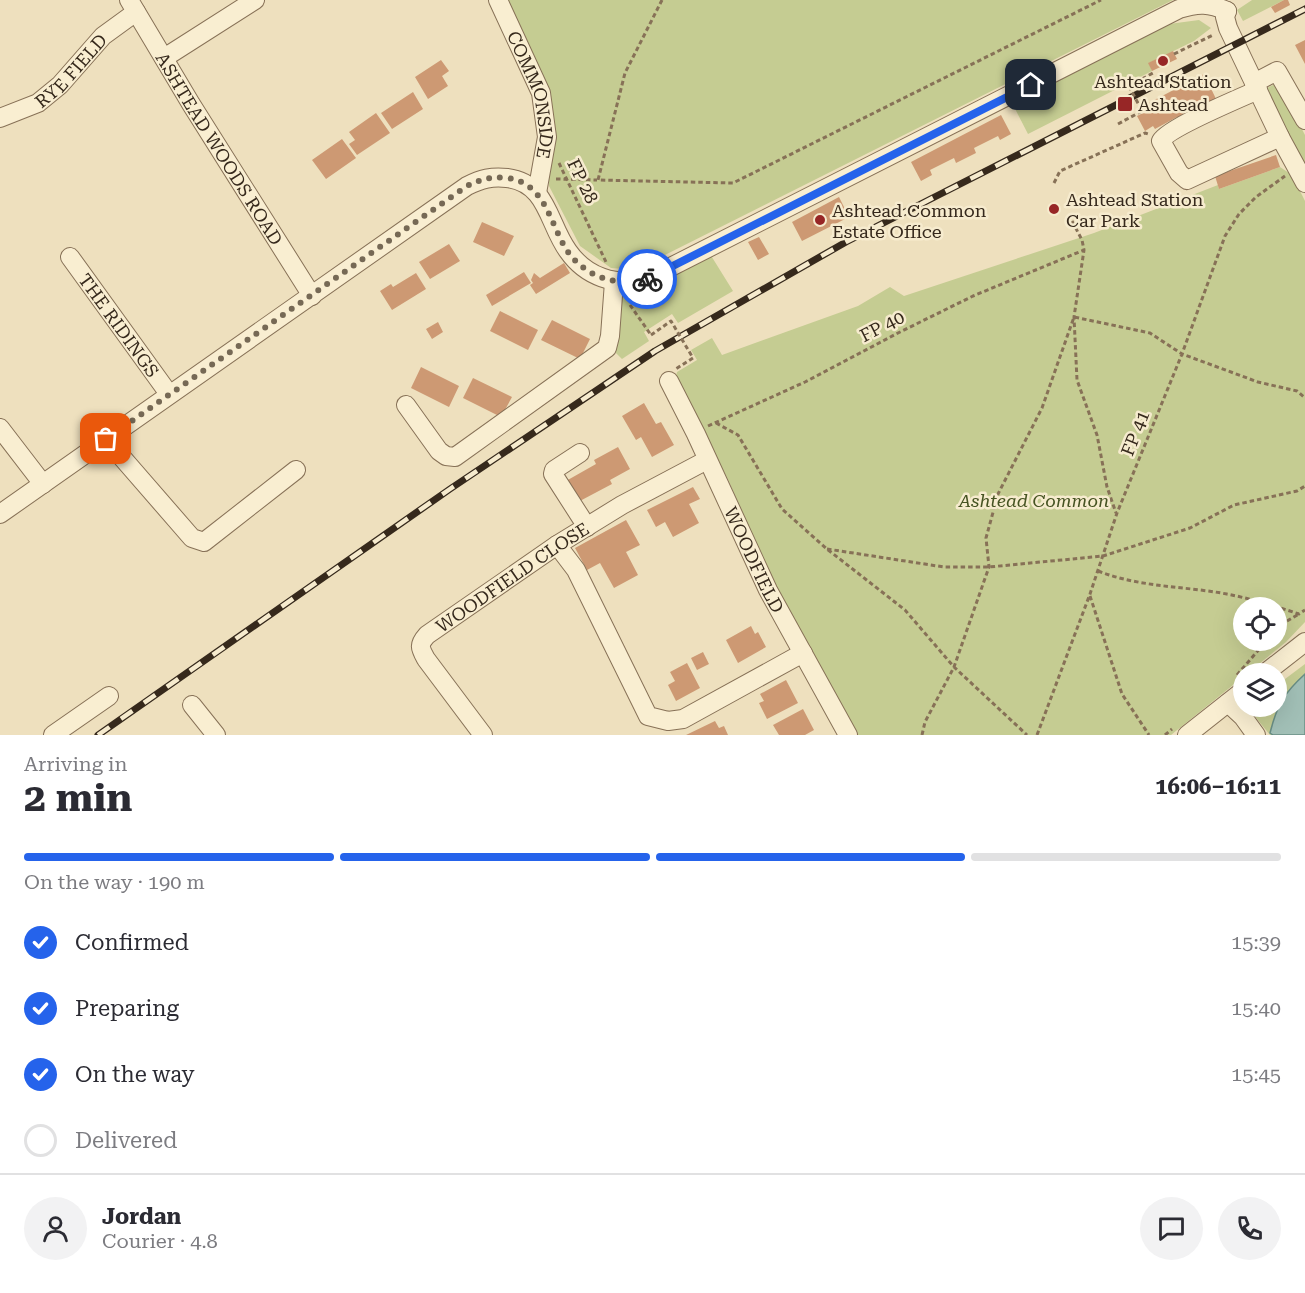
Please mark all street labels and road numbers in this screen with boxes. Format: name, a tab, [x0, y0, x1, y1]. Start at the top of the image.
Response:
street label: COMMONSIDE	[503, 28, 558, 160]
street label: RYE FIELD	[31, 29, 111, 112]
street label: ASHTEAD WOODS ROAD	[152, 48, 288, 249]
street label: FP 28	[563, 155, 603, 207]
street label: THE RIDINGS	[75, 269, 164, 381]
street label: FP 40	[856, 306, 908, 346]
street label: FP 41	[1116, 407, 1154, 459]
street label: WOODFIELD	[720, 503, 789, 616]
street label: WOODFIELD CLOSE	[432, 518, 592, 636]

